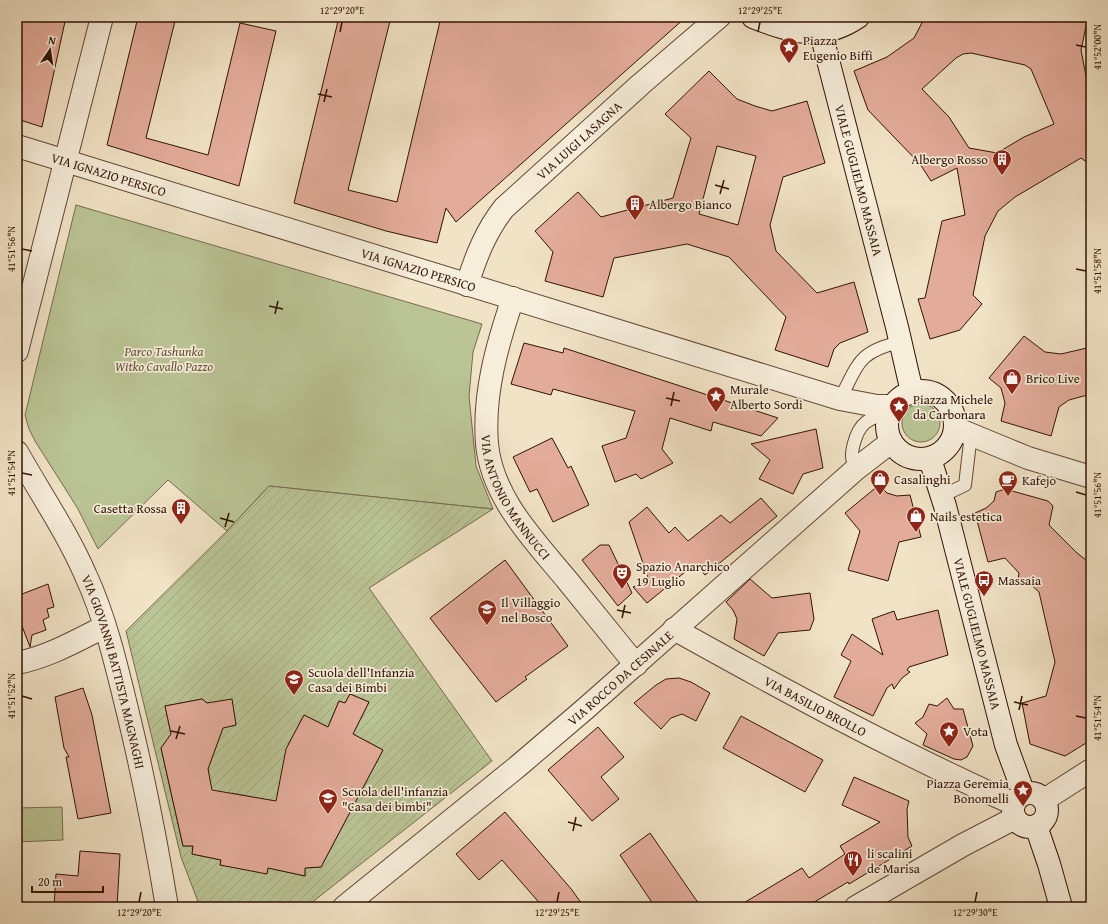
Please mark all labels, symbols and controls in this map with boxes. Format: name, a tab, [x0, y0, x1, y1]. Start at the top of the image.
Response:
text: 12°29'20"E	[320, 3, 364, 18]
text: 12°29'25"E	[738, 3, 782, 18]
text: 41°52'00"N	[1090, 24, 1105, 70]
north arrow	[30, 30, 70, 70]
place label: Piazza Eugenio Biffi	[803, 31, 873, 65]
text: N	[47, 32, 58, 49]
place icon: Piazza Eugenio Biffi	[778, 36, 800, 64]
street label: VIA LUIGI LASAGNA	[532, 96, 626, 184]
street label: VIALE GUGLIELMO MASSAIA	[830, 102, 888, 258]
street label: VIA IGNAZIO PERSICO	[49, 148, 169, 201]
building icon: Albergo Rosso	[991, 148, 1013, 176]
place label: Albergo Rosso	[911, 150, 988, 169]
building icon: Albergo Bianco	[624, 193, 646, 221]
place label: Albergo Bianco	[649, 195, 732, 214]
text: 41°51'56"N	[4, 226, 19, 272]
street label: VIA IGNAZIO PERSICO	[359, 243, 478, 296]
text: 41°51'58"N	[1090, 248, 1105, 294]
park label: Parco Tashunka Witko Cavallo Pazzo	[115, 342, 213, 376]
shop icon: Brico Live	[1001, 367, 1023, 395]
place label: Brico Live	[1026, 369, 1080, 388]
place label: Murale Alberto Sordi	[730, 380, 803, 414]
place icon: Murale Alberto Sordi	[705, 385, 727, 413]
place label: Piazza Michele da Carbonara	[913, 390, 993, 424]
place icon: Piazza Michele da Carbonara	[888, 395, 910, 423]
street label: VIA ANTONIO MANNUCCI	[477, 434, 555, 564]
text: 41°51'54"N	[4, 450, 19, 496]
shop icon: Casalinghi	[869, 468, 891, 496]
cafe icon: Kafejo	[997, 469, 1019, 497]
place label: Casalinghi	[894, 470, 951, 489]
place label: Kafejo	[1022, 471, 1057, 490]
text: 41°51'56"N	[1090, 472, 1105, 518]
building icon: Casetta Rossa	[170, 497, 192, 525]
place label: Casetta Rossa	[94, 499, 168, 518]
shop icon: Nails estetica	[905, 505, 927, 533]
place label: Nails estetica	[930, 507, 1003, 526]
street label: VIALE GUGLIELMO MASSAIA	[949, 556, 1006, 712]
place label: Spazio Anarchico 19 Luglio	[636, 557, 730, 591]
theatre icon: Spazio Anarchico 19 Luglio	[611, 562, 633, 590]
bus stop icon: Massaia	[973, 569, 995, 597]
place label: Massaia	[998, 571, 1042, 590]
street label: VIA GIOVANNI BATTISTA MAGNAGHI	[77, 572, 150, 771]
place label: Il Villaggio nel Bosco	[501, 593, 561, 627]
school or university icon: Il Villaggio nel Bosco	[476, 598, 498, 626]
street label: VIA ROCCO DA CESINALE	[563, 626, 677, 730]
place label: Scuola dell'Infanzia Casa dei Bimbi	[308, 663, 415, 697]
school or university icon: Scuola dell'Infanzia Casa dei Bimbi	[283, 668, 305, 696]
street label: VIA BASILIO BROLLO	[761, 671, 870, 741]
text: 41°51'52"N	[4, 673, 19, 719]
text: 41°51'54"N	[1090, 695, 1105, 741]
place icon: Vota	[938, 720, 960, 748]
place label: Vota	[963, 722, 989, 741]
place label: Piazza Geremia Bonomelli	[926, 774, 1010, 808]
place icon: Piazza Geremia Bonomelli	[1012, 779, 1034, 807]
place label: Scuola dell'infanzia "Casa dei bimbi"	[342, 782, 449, 816]
school or university icon: Scuola dell'infanzia "Casa dei bimbi"	[317, 787, 339, 815]
place label: li scalini de Marisa	[867, 844, 921, 878]
restaurant icon: li scalini de Marisa	[842, 849, 864, 877]
scale bar	[32, 868, 103, 894]
text: 20 m	[38, 873, 62, 890]
text: 12°29'20"E	[117, 905, 161, 920]
text: 12°29'25"E	[535, 905, 579, 920]
text: 12°29'30"E	[953, 905, 997, 920]

